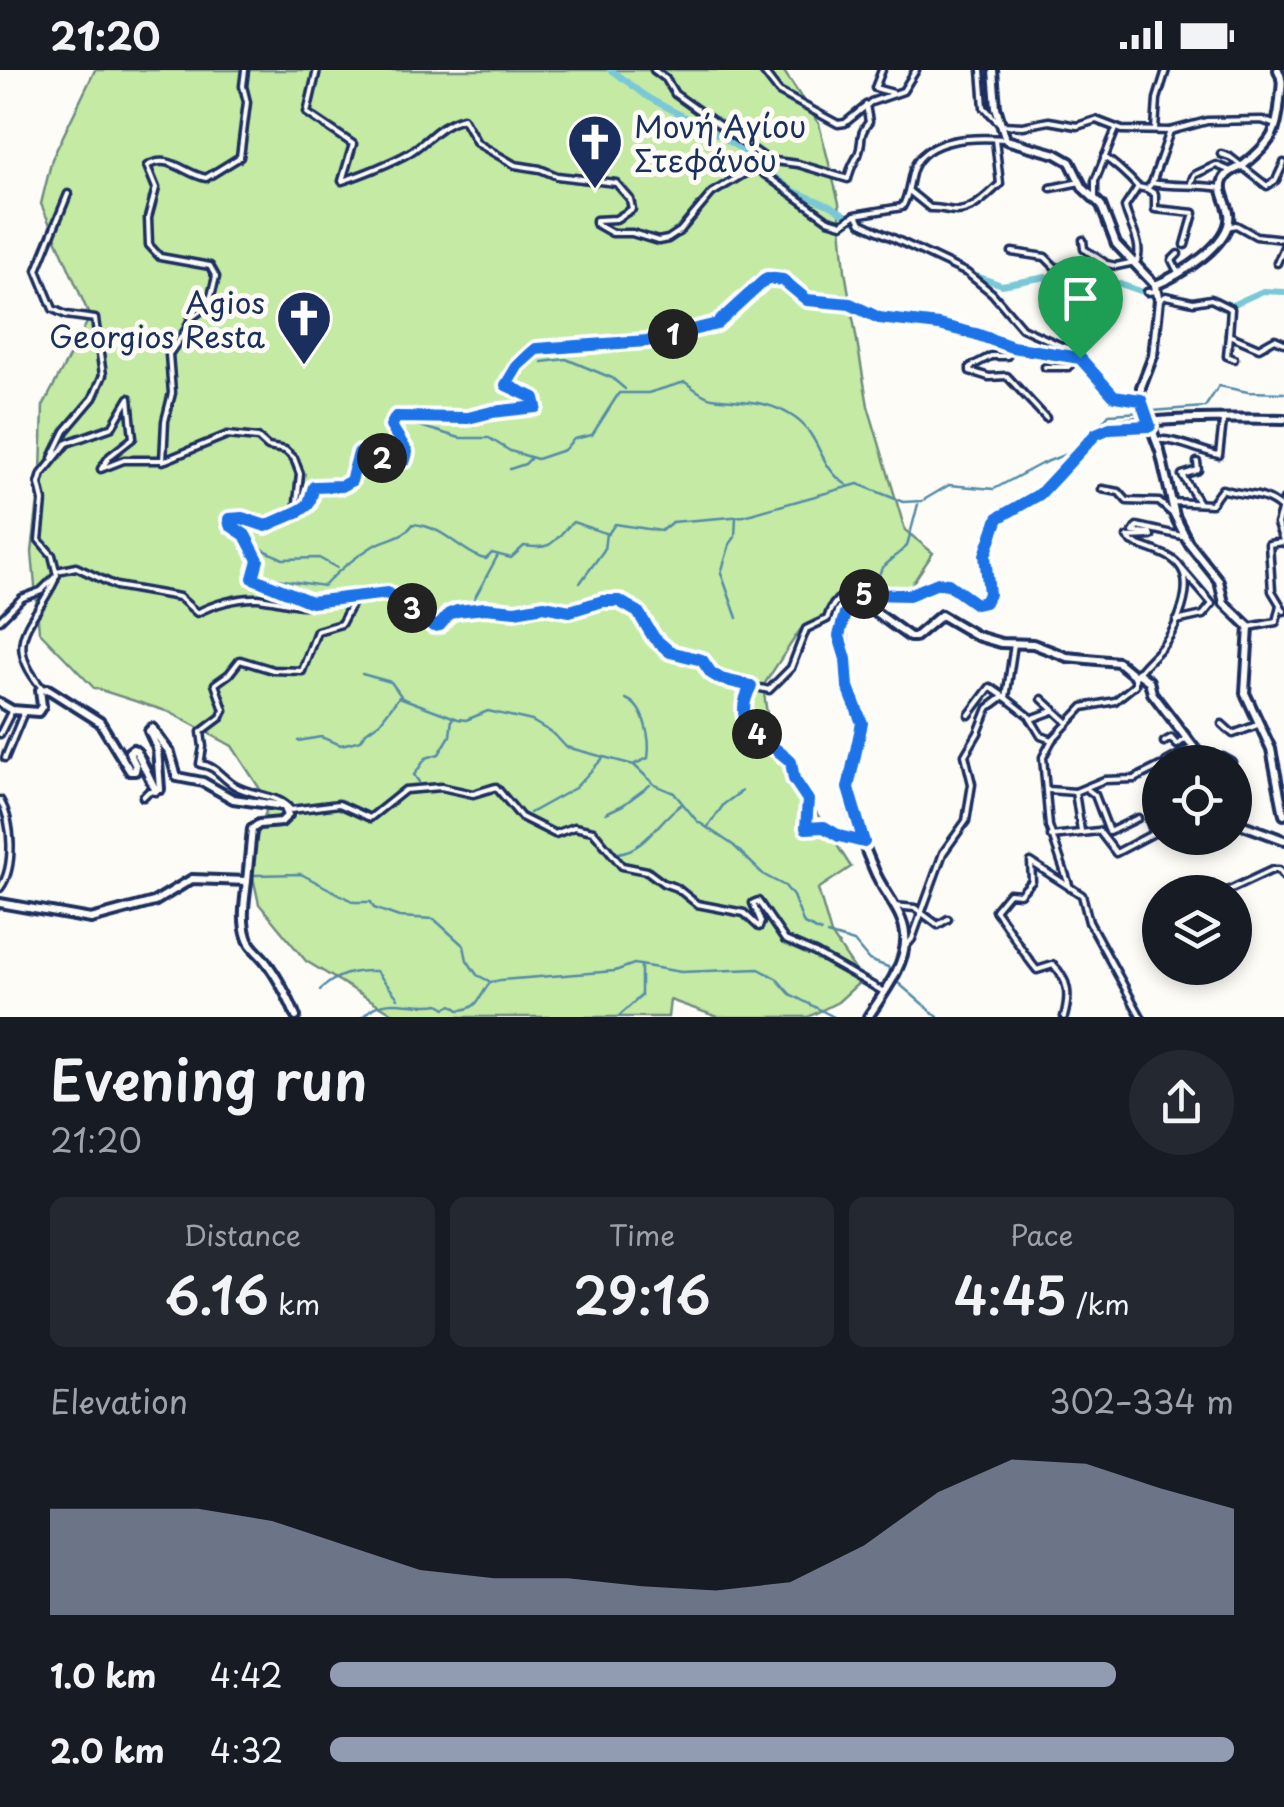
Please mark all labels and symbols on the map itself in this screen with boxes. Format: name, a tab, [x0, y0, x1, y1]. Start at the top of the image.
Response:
place label: Μονή Αγίου Στεφάνου	[634, 103, 806, 182]
church icon: Μονή Αγίου Στεφάνου	[565, 112, 625, 191]
pin	[1038, 256, 1123, 359]
place label: Agios Georgios Resta	[49, 279, 265, 358]
church icon: Agios Georgios Resta	[274, 288, 334, 367]
pin: 1	[648, 309, 698, 359]
pin: 2	[357, 433, 407, 483]
pin: 5	[839, 569, 889, 619]
pin: 3	[387, 583, 437, 633]
pin: 4	[732, 709, 782, 759]

